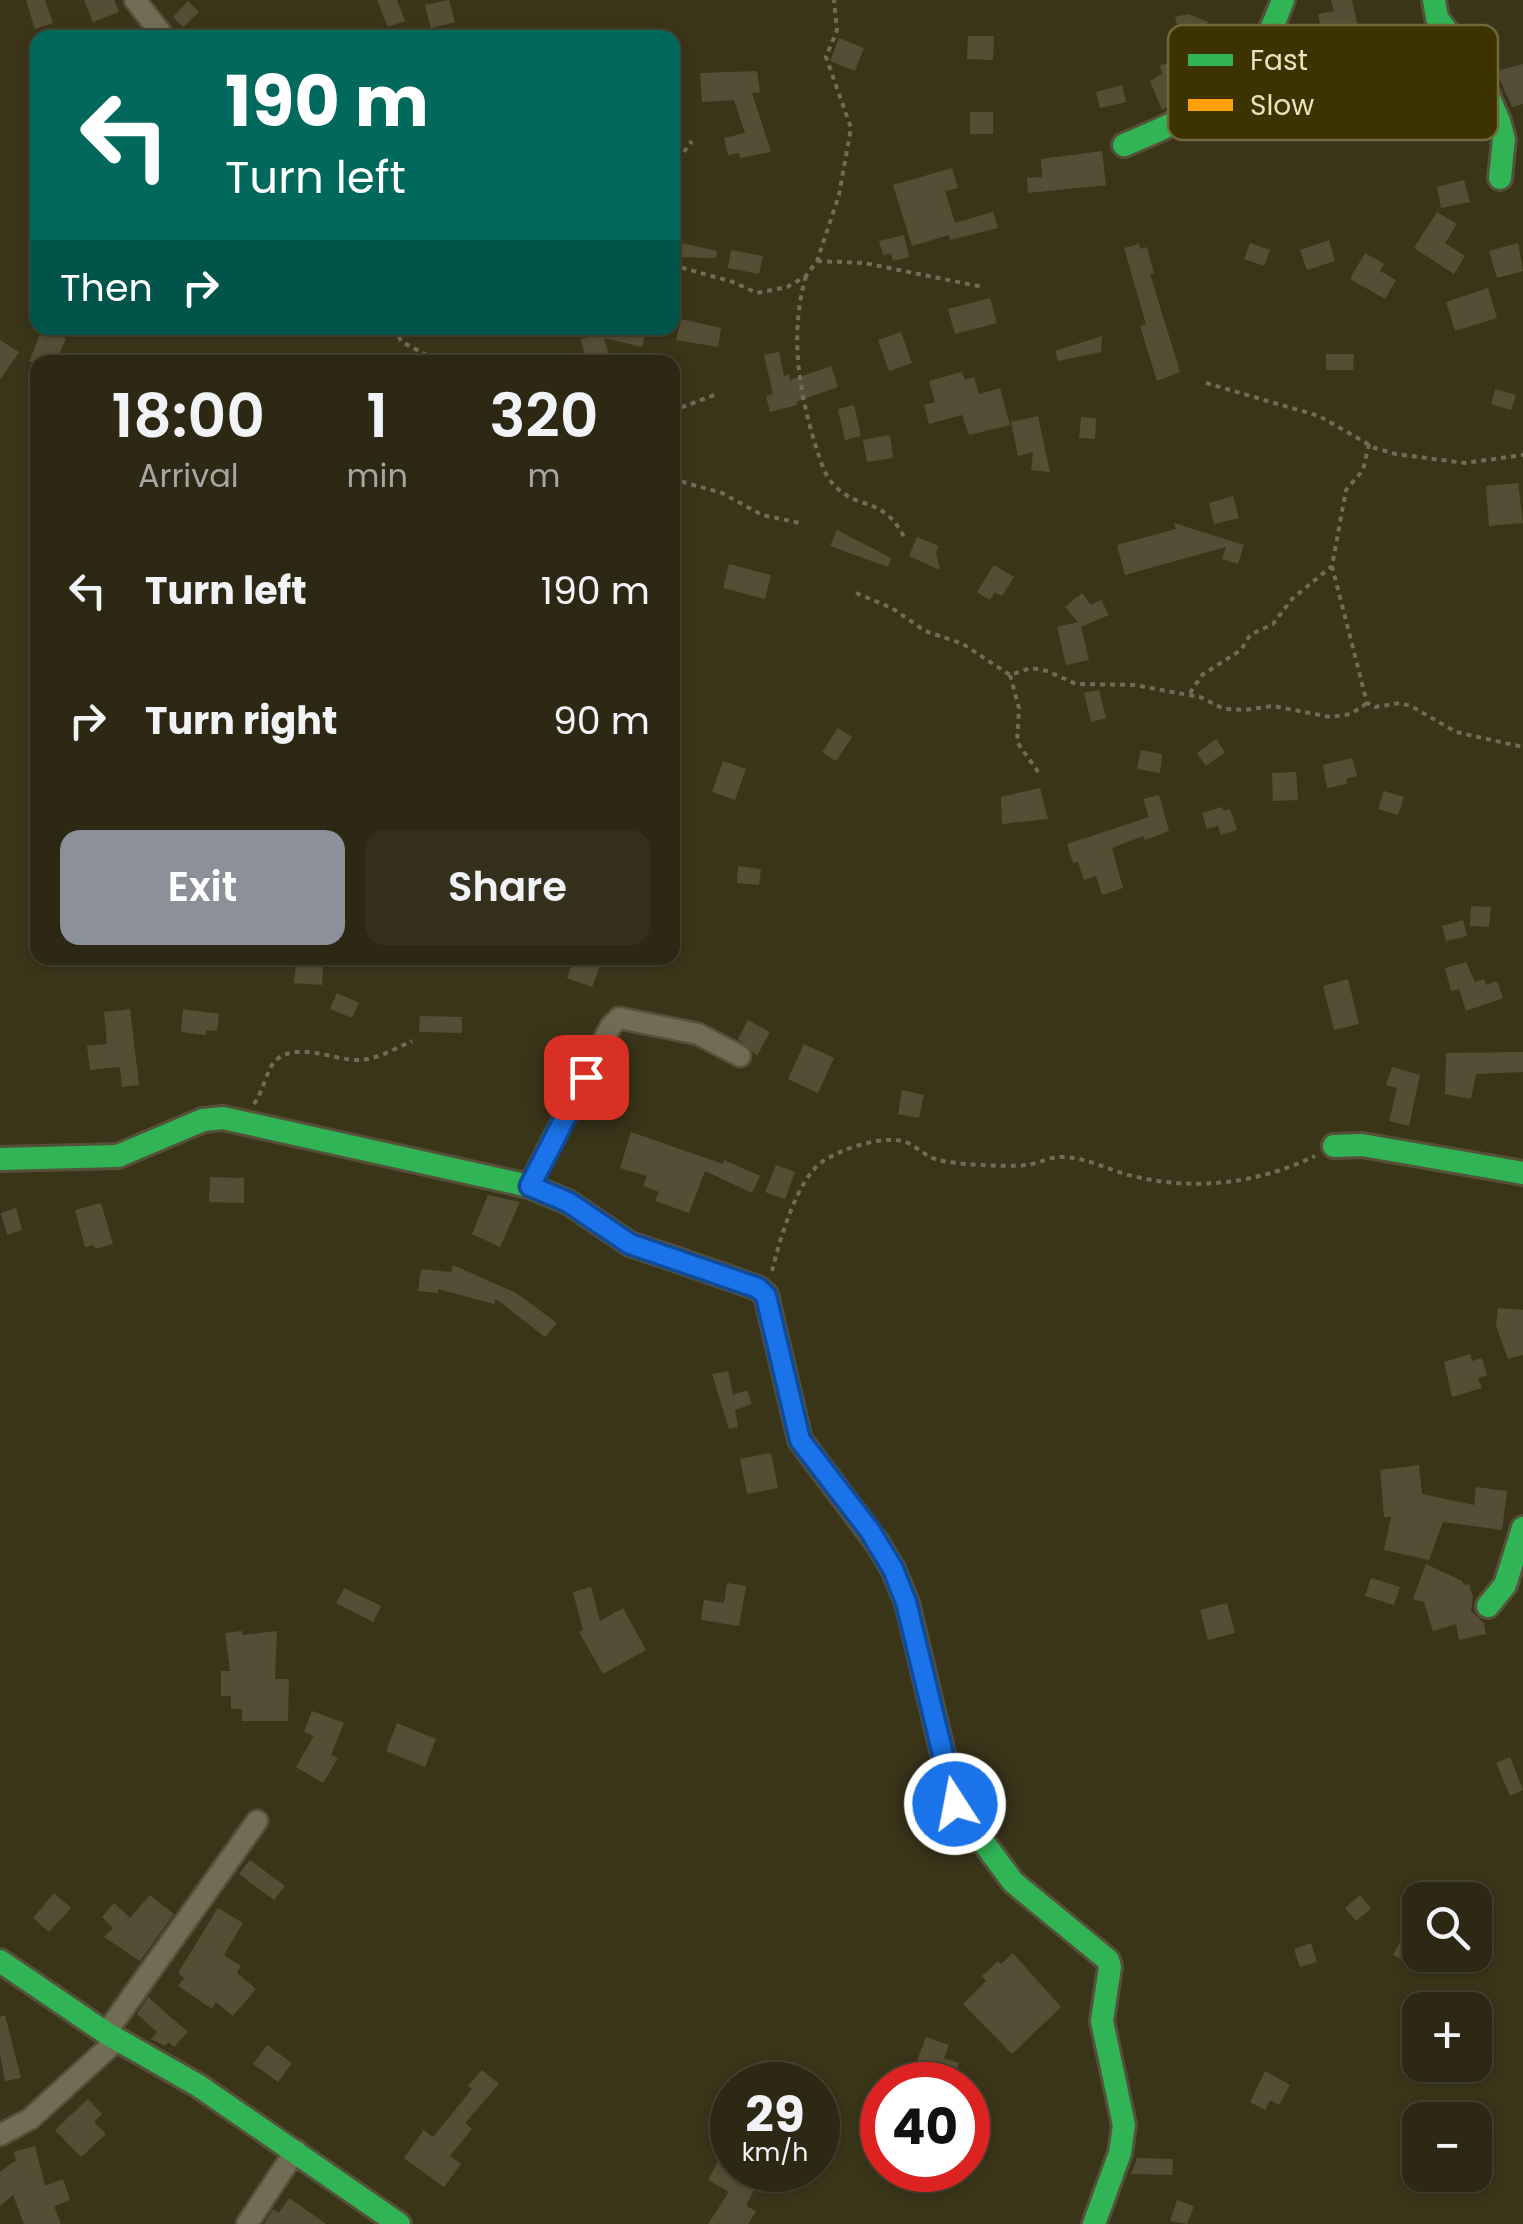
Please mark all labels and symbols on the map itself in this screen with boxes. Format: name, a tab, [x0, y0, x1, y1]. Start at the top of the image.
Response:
legend	[1168, 25, 1498, 140]
text: Fast	[1250, 41, 1308, 80]
text: Slow	[1250, 86, 1314, 125]
pin	[544, 1035, 629, 1120]
position arrow	[903, 1752, 1007, 1856]
speed limit sign: 40	[860, 2062, 990, 2192]

